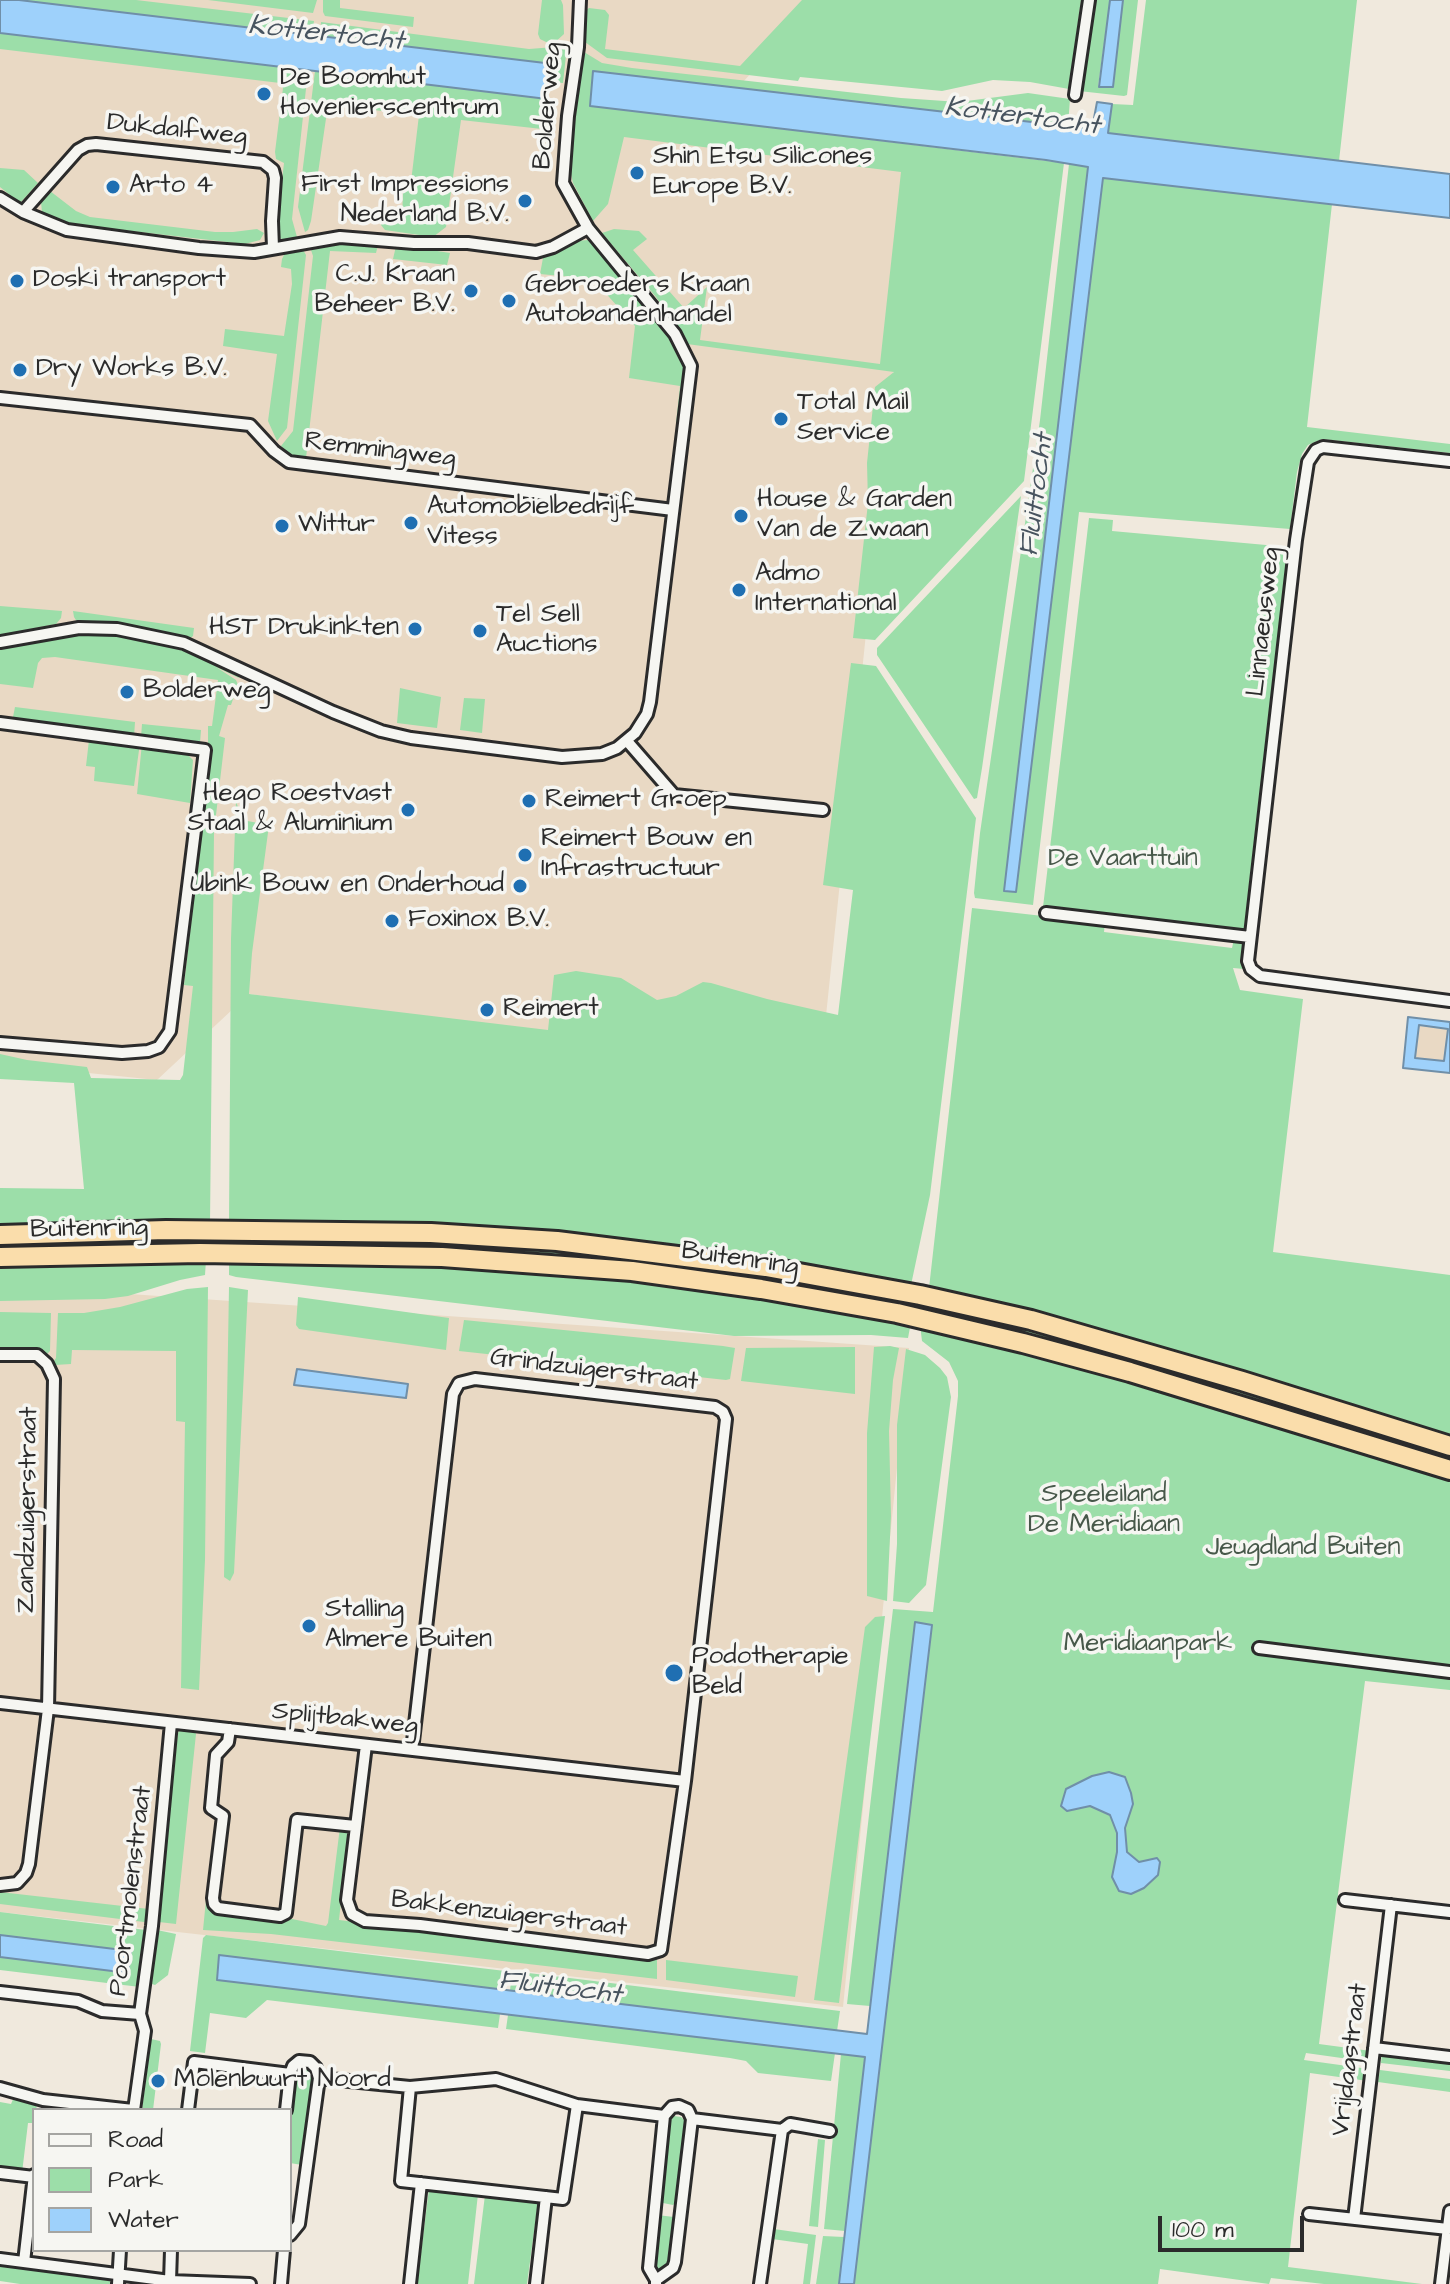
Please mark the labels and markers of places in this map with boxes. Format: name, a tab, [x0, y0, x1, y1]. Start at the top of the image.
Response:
place label: De Boomhut Hovenierscentrum	[280, 63, 498, 124]
marker: De Boomhut Hovenierscentrum	[255, 85, 273, 103]
place label: Shin Etsu Silicones Europe B.V.	[653, 142, 872, 204]
marker: Shin Etsu Silicones Europe B.V.	[628, 164, 646, 182]
place label: First Impressions Nederland B.V.	[301, 170, 509, 232]
place label: Arto 4	[129, 171, 213, 203]
marker: Arto 4	[104, 178, 122, 196]
marker: First Impressions Nederland B.V.	[516, 192, 534, 210]
place label: C.J. Kraan Beheer B.V.	[315, 260, 455, 322]
place label: Doski transport	[33, 265, 226, 297]
place label: Gebroeders Kraan Autobandenhandel	[525, 270, 749, 332]
marker: Doski transport	[8, 272, 26, 290]
marker: C.J. Kraan Beheer B.V.	[462, 282, 480, 300]
marker: Gebroeders Kraan Autobandenhandel	[500, 292, 518, 310]
place label: Dry Works B.V.	[36, 354, 227, 386]
marker: Dry Works B.V.	[11, 361, 29, 379]
place label: Total Mail Service	[797, 388, 909, 450]
marker: Total Mail Service	[772, 410, 790, 428]
place label: House & Garden Van de Zwaan	[757, 485, 952, 546]
place label: Automobielbedrijf Vitess	[427, 492, 634, 554]
marker: House & Garden Van de Zwaan	[732, 507, 750, 525]
place label: Wittur	[298, 510, 375, 542]
marker: Automobielbedrijf Vitess	[402, 514, 420, 532]
marker: Wittur	[273, 517, 291, 535]
place label: Admo International	[755, 559, 896, 620]
marker: Admo International	[730, 581, 748, 599]
place label: Tel Sell Auctions	[496, 600, 597, 662]
place label: HST Drukinkten	[209, 613, 399, 645]
marker: HST Drukinkten	[406, 620, 424, 638]
marker: Tel Sell Auctions	[471, 622, 489, 640]
place label: Bolderweg	[143, 676, 270, 708]
marker: Bolderweg	[118, 683, 136, 701]
place label: Hego Roestvast Staal & Aluminium	[188, 779, 392, 840]
place label: Reimert Groep	[545, 785, 727, 817]
marker: Reimert Groep	[520, 792, 538, 810]
marker: Hego Roestvast Staal & Aluminium	[399, 801, 417, 819]
place label: Reimert Bouw en Infrastructuur	[541, 824, 752, 886]
marker: Reimert Bouw en Infrastructuur	[516, 846, 534, 864]
place label: Ubink Bouw en Onderhoud	[190, 870, 504, 902]
marker: Ubink Bouw en Onderhoud	[511, 877, 529, 895]
place label: Foxinox B.V.	[408, 905, 549, 937]
marker: Foxinox B.V.	[383, 912, 401, 930]
place label: Reimert	[503, 994, 599, 1026]
marker: Reimert	[478, 1001, 496, 1019]
place label: Stalling Almere Buiten	[325, 1595, 492, 1656]
marker: Stalling Almere Buiten	[300, 1617, 318, 1635]
place label: Podotherapie Beld	[692, 1642, 849, 1704]
marker: Podotherapie Beld	[663, 1662, 685, 1684]
place label: Molenbuurt Noord	[174, 2065, 391, 2097]
marker: Molenbuurt Noord	[149, 2072, 167, 2090]

